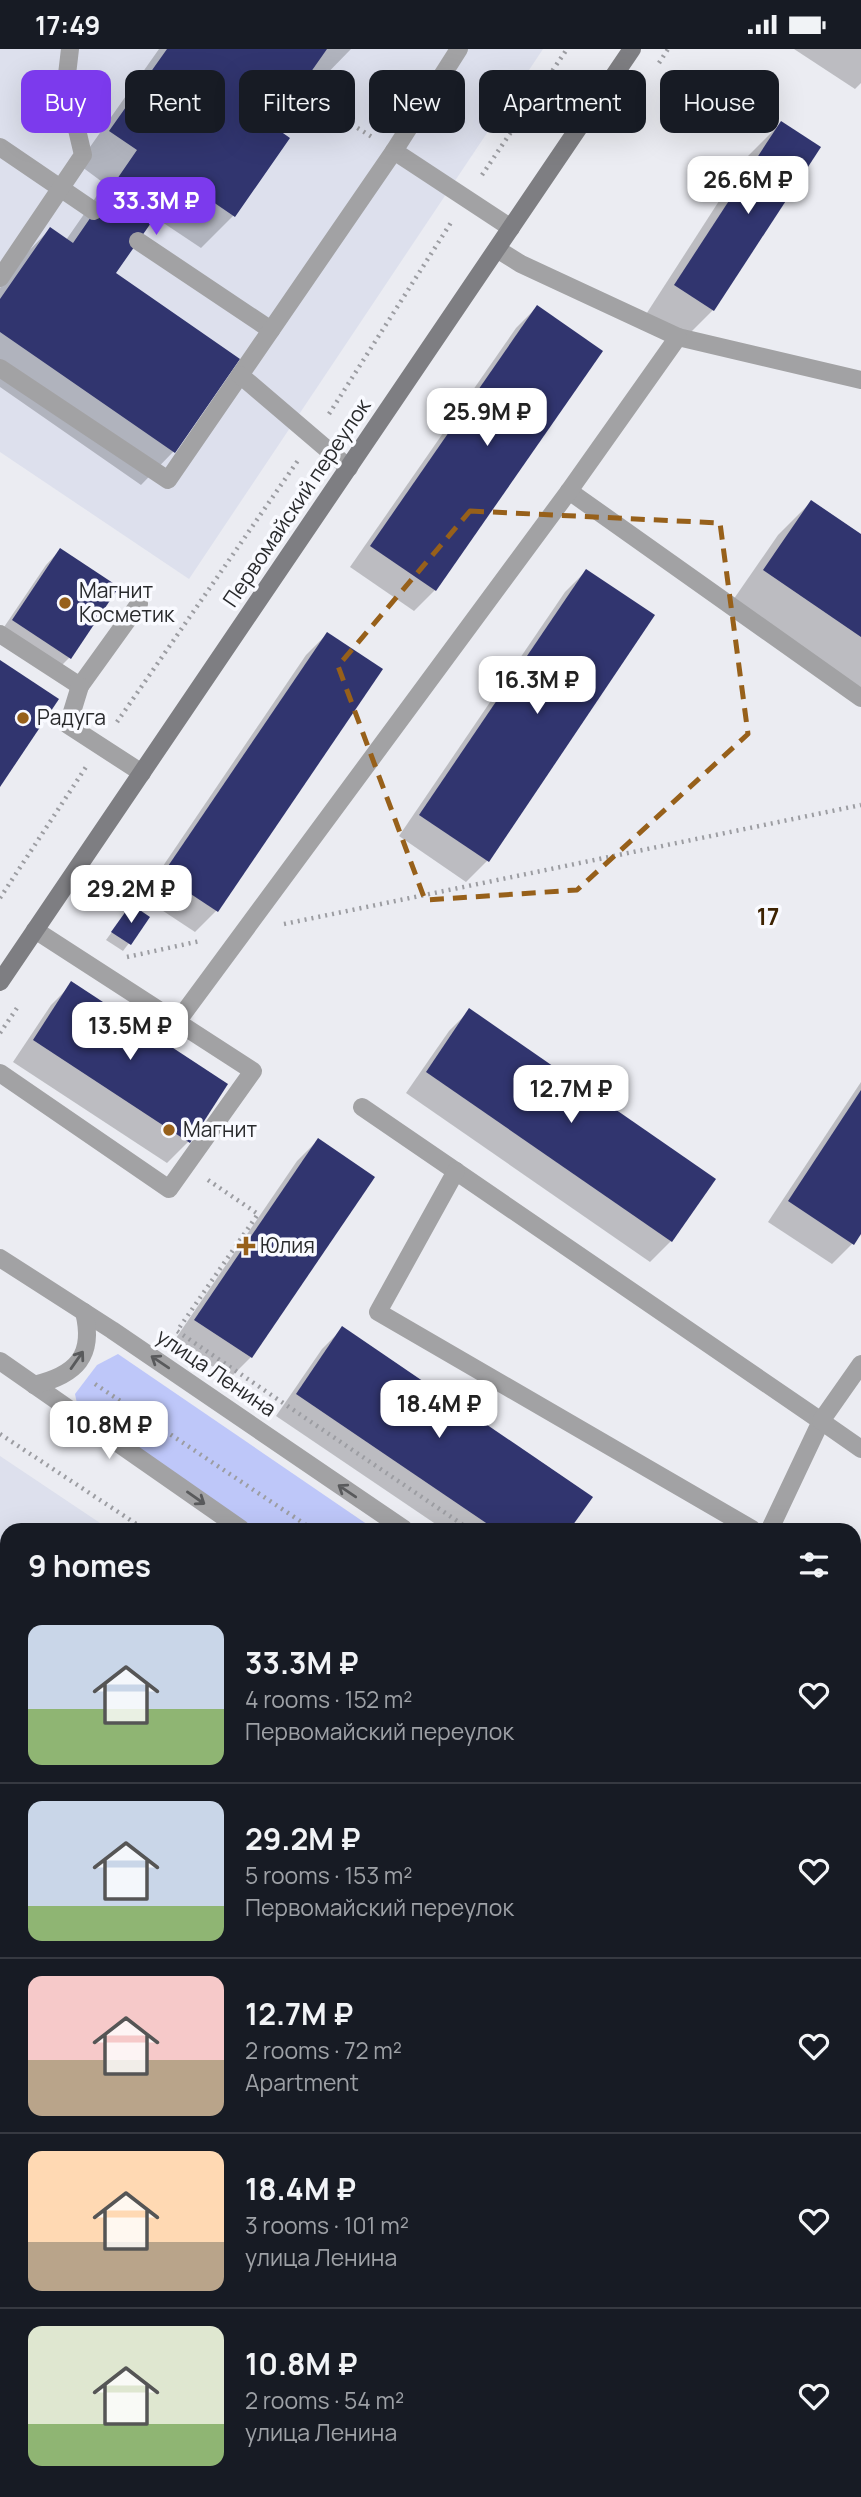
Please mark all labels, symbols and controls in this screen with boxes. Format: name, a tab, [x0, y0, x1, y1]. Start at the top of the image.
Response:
text: 17:49	[35, 7, 101, 43]
chip: Buy	[21, 70, 111, 133]
chip: Rent	[125, 70, 225, 133]
chip: Filters	[239, 70, 355, 133]
chip: New	[369, 70, 465, 133]
chip: Apartment	[479, 70, 646, 133]
chip: House	[660, 70, 779, 133]
pin: 26.6M ₽	[683, 157, 813, 216]
text: 26.6M ₽	[703, 163, 793, 195]
pin: 33.3M ₽	[91, 177, 221, 237]
text: 33.3M ₽	[112, 184, 200, 216]
pin: 25.9M ₽	[422, 389, 552, 448]
street label: Первомайский переулок	[216, 392, 377, 612]
text: 25.9M ₽	[443, 395, 531, 427]
place label: Магнит Косметик	[79, 576, 175, 628]
marker: Магнит Косметик	[57, 595, 73, 611]
pin: 16.3M ₽	[472, 657, 602, 716]
text: 16.3M ₽	[495, 663, 579, 695]
place label: Радуга	[37, 703, 106, 731]
marker: Радуга	[15, 710, 31, 726]
pin: 29.2M ₽	[66, 865, 196, 925]
text: 29.2M ₽	[87, 872, 175, 904]
district label: 17	[757, 900, 779, 932]
pin: 13.5M ₽	[65, 1003, 195, 1062]
text: 13.5M ₽	[88, 1009, 172, 1041]
pin: 12.7M ₽	[506, 1065, 636, 1125]
text: 12.7M ₽	[529, 1072, 613, 1104]
place label: Магнит	[183, 1115, 257, 1143]
marker: Магнит	[161, 1122, 177, 1138]
place label: Юлия	[260, 1231, 315, 1259]
marker: Юлия	[238, 1238, 254, 1254]
street label: улица Ленина	[151, 1322, 282, 1423]
one-way arrow	[70, 1351, 85, 1371]
one-way arrow	[151, 1355, 170, 1369]
pin: 18.4M ₽	[374, 1381, 504, 1440]
text: 18.4M ₽	[396, 1387, 482, 1419]
pin: 10.8M ₽	[44, 1401, 174, 1461]
text: 10.8M ₽	[66, 1408, 152, 1440]
one-way arrow	[338, 1484, 357, 1498]
one-way arrow	[186, 1491, 205, 1505]
text: 9 homes	[28, 1545, 151, 1586]
icon: filters	[795, 1546, 833, 1584]
text: 33.3M ₽	[245, 1642, 359, 1683]
icon: home	[84, 1653, 168, 1737]
icon: heart	[795, 1676, 833, 1714]
text: 4 rooms · 152 m²	[245, 1683, 412, 1715]
text: Первомайский переулок	[245, 1715, 514, 1747]
text: 29.2M ₽	[245, 1818, 361, 1859]
icon: home	[84, 1829, 168, 1913]
icon: heart	[795, 1852, 833, 1890]
text: 5 rooms · 153 m²	[245, 1859, 412, 1891]
text: Первомайский переулок	[245, 1891, 514, 1923]
text: 12.7M ₽	[245, 1993, 353, 2034]
icon: home	[84, 2004, 168, 2088]
icon: heart	[795, 2027, 833, 2065]
text: 2 rooms · 72 m²	[245, 2034, 402, 2066]
text: Apartment	[245, 2066, 359, 2098]
text: 18.4M ₽	[245, 2168, 356, 2209]
icon: home	[84, 2179, 168, 2263]
icon: heart	[795, 2202, 833, 2240]
text: 3 rooms · 101 m²	[245, 2209, 409, 2241]
text: улица Ленина	[245, 2241, 397, 2273]
text: 10.8M ₽	[245, 2343, 358, 2384]
icon: home	[84, 2354, 168, 2438]
icon: heart	[795, 2377, 833, 2415]
text: 2 rooms · 54 m²	[245, 2384, 404, 2416]
text: улица Ленина	[245, 2416, 397, 2448]

